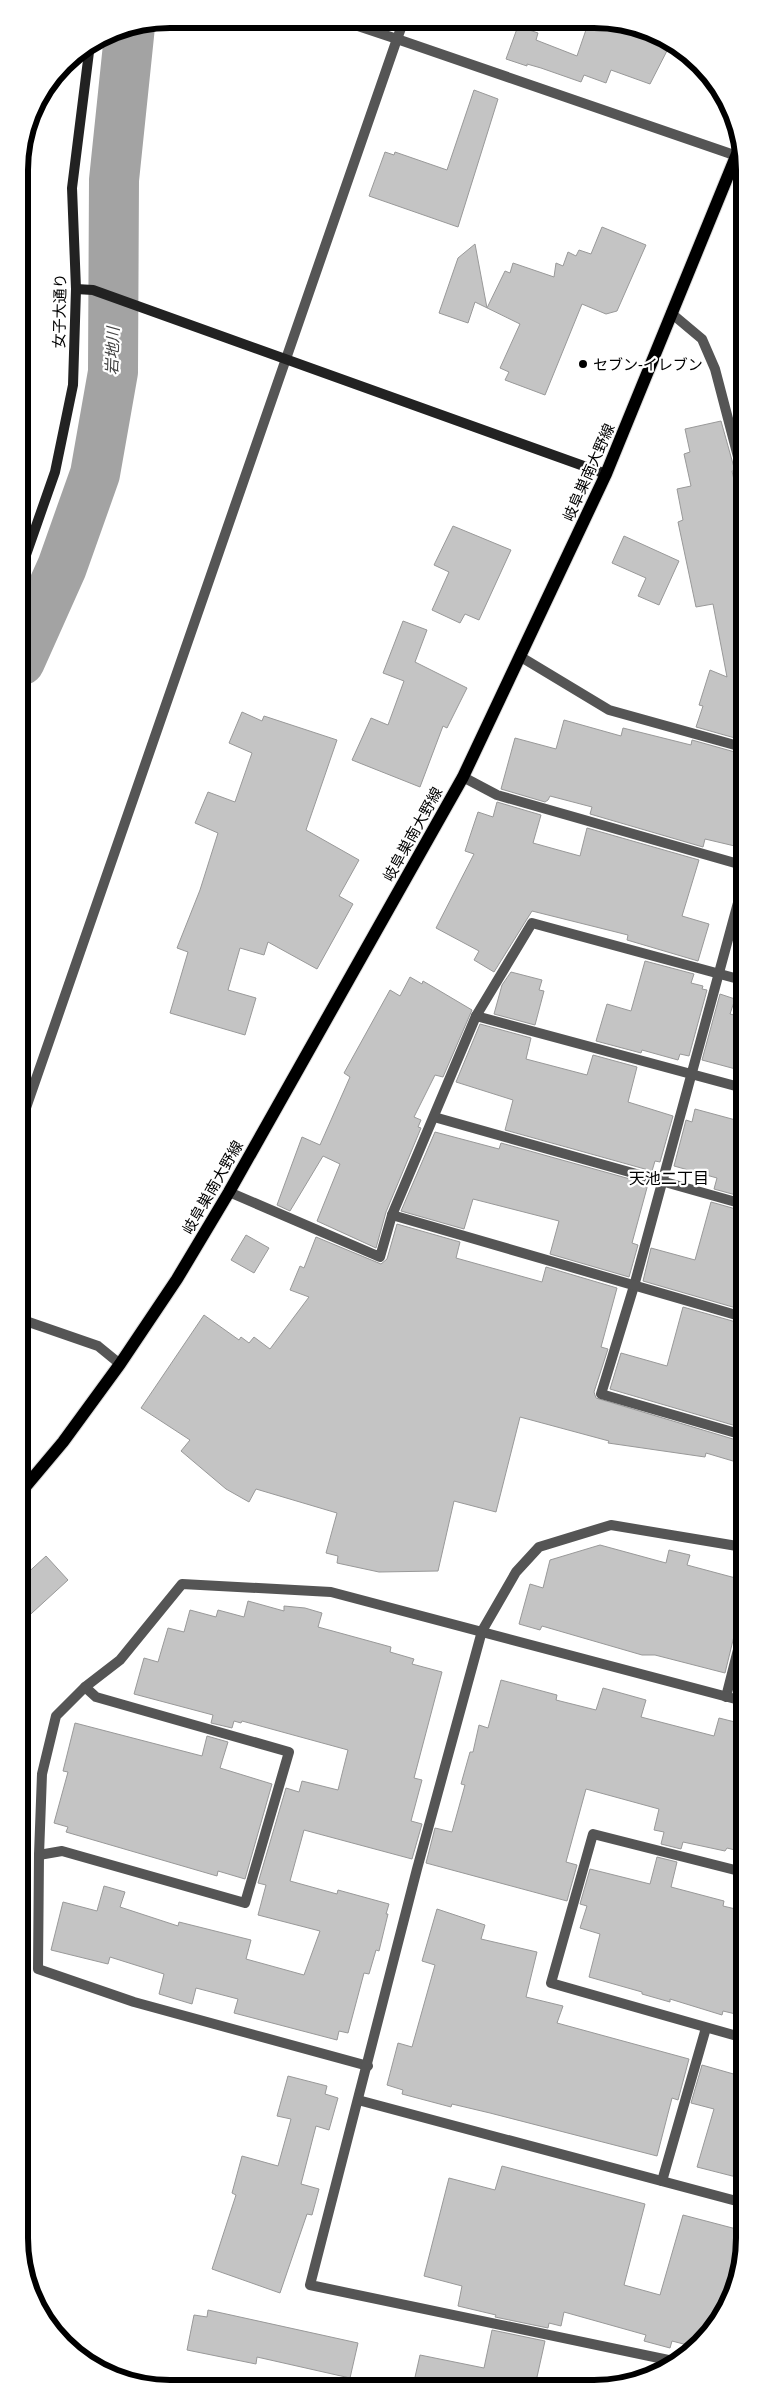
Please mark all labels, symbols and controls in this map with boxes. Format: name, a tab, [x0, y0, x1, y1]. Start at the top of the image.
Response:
street label: 女子大通り	[48, 273, 70, 349]
water label: 岩地川	[100, 325, 124, 375]
place label: セブン-イレブン	[593, 354, 703, 374]
marker: セブン-イレブン	[577, 358, 589, 370]
street label: 岐阜巣南大野線	[558, 420, 618, 524]
street label: 岐阜巣南大野線	[378, 783, 446, 885]
street label: 岐阜巣南大野線	[177, 1137, 247, 1237]
district label: 天池二丁目	[629, 1167, 709, 1189]

